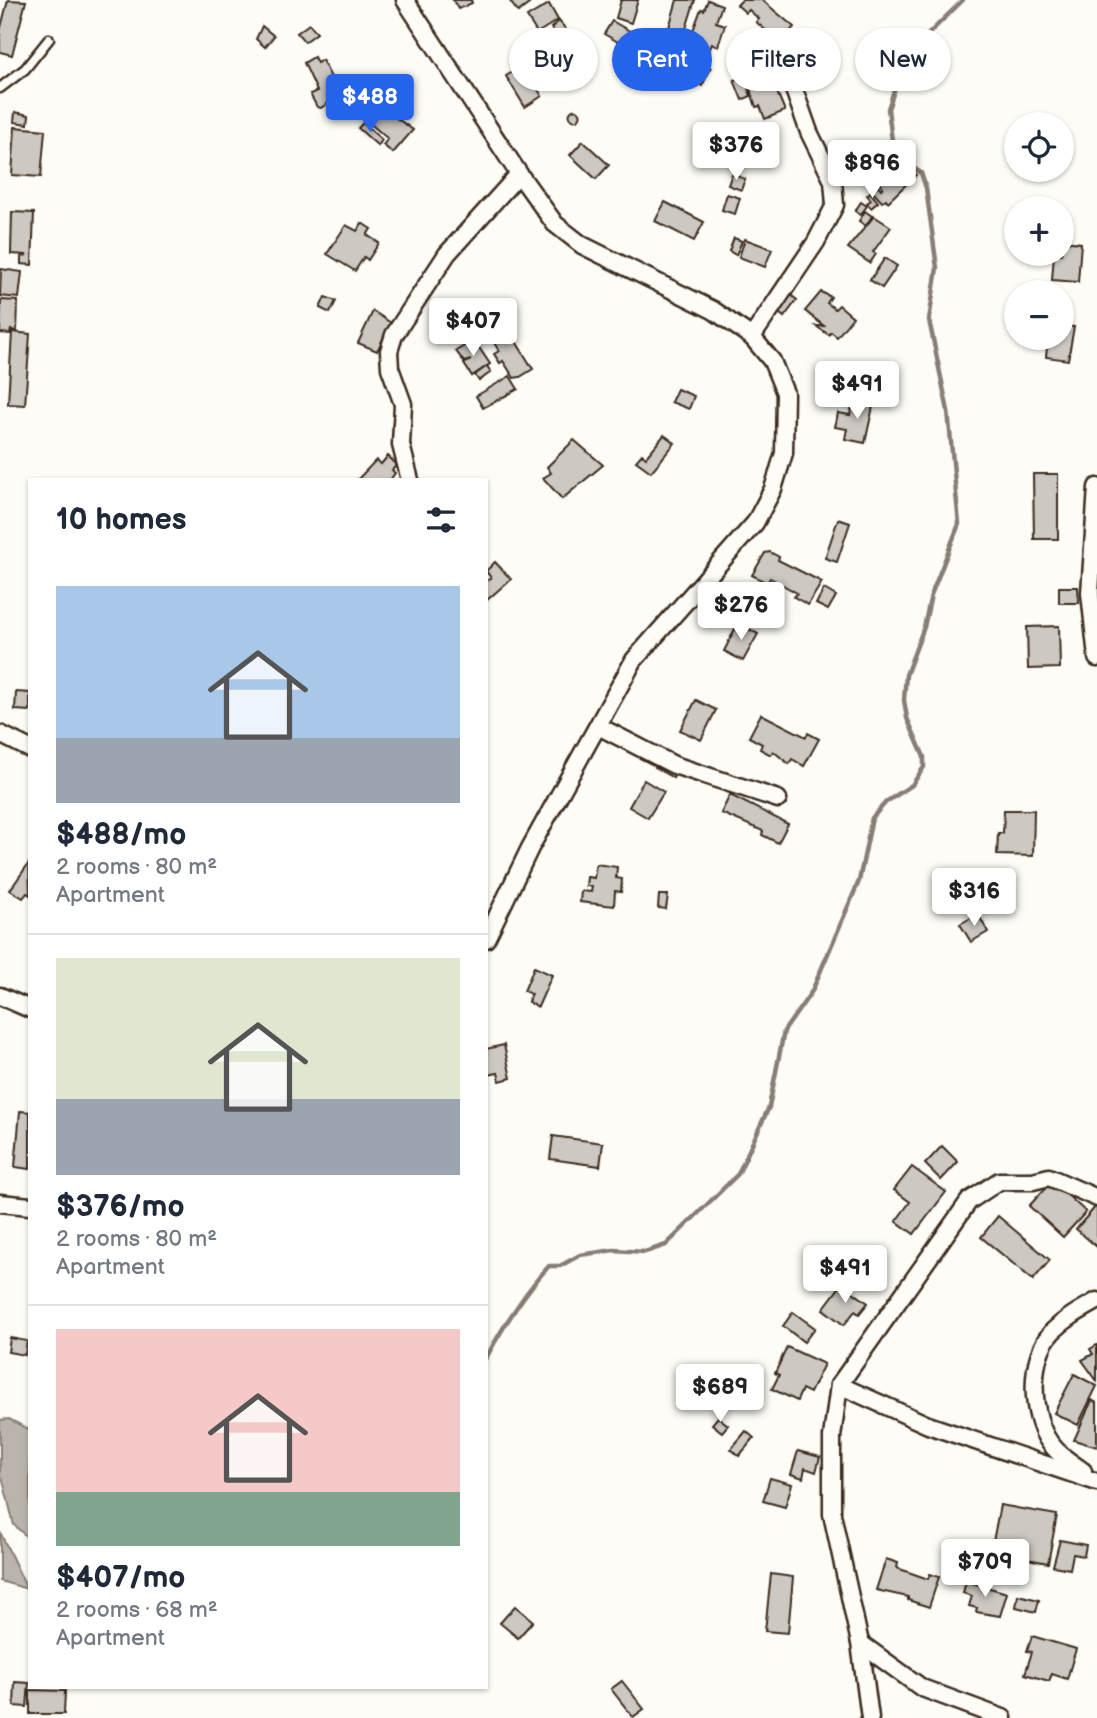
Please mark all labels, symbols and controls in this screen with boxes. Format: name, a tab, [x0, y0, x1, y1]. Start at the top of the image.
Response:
chip: Buy	[509, 28, 598, 91]
chip: Rent	[612, 28, 712, 91]
chip: Filters	[726, 28, 841, 91]
chip: New	[855, 28, 951, 91]
pin: $488	[329, 74, 411, 134]
text: $488	[342, 83, 398, 111]
map controls	[1004, 112, 1074, 350]
button: locate	[1004, 112, 1074, 182]
pin: $376	[695, 122, 777, 182]
text: $376	[708, 131, 764, 159]
pin: $896	[831, 140, 913, 200]
text: $896	[844, 149, 900, 177]
button: +	[1004, 196, 1074, 266]
button: −	[1004, 280, 1074, 350]
pin: $407	[432, 298, 514, 358]
text: $407	[445, 307, 501, 335]
pin: $491	[816, 362, 898, 421]
text: $491	[831, 370, 883, 398]
icon: filters	[422, 501, 460, 539]
text: 10 homes	[56, 502, 187, 538]
pin: $276	[700, 582, 782, 642]
text: $276	[714, 591, 768, 619]
icon: home	[195, 632, 321, 758]
text: $488/mo	[56, 817, 186, 853]
text: 2 rooms · 80 m²	[56, 853, 217, 881]
pin: $316	[933, 869, 1015, 928]
text: $316	[948, 877, 1000, 905]
text: Apartment	[56, 881, 165, 909]
icon: home	[195, 1004, 321, 1130]
text: $376/mo	[56, 1189, 185, 1225]
text: 2 rooms · 80 m²	[56, 1225, 217, 1253]
pin: $491	[804, 1246, 886, 1305]
text: Apartment	[56, 1253, 165, 1281]
text: $491	[819, 1254, 871, 1282]
pin: $689	[679, 1364, 761, 1424]
text: $689	[692, 1373, 748, 1401]
icon: home	[195, 1375, 321, 1501]
pin: $709	[944, 1540, 1026, 1599]
text: $709	[957, 1548, 1013, 1576]
text: $407/mo	[56, 1560, 185, 1596]
text: 2 rooms · 68 m²	[56, 1596, 218, 1624]
text: Apartment	[56, 1624, 165, 1652]

